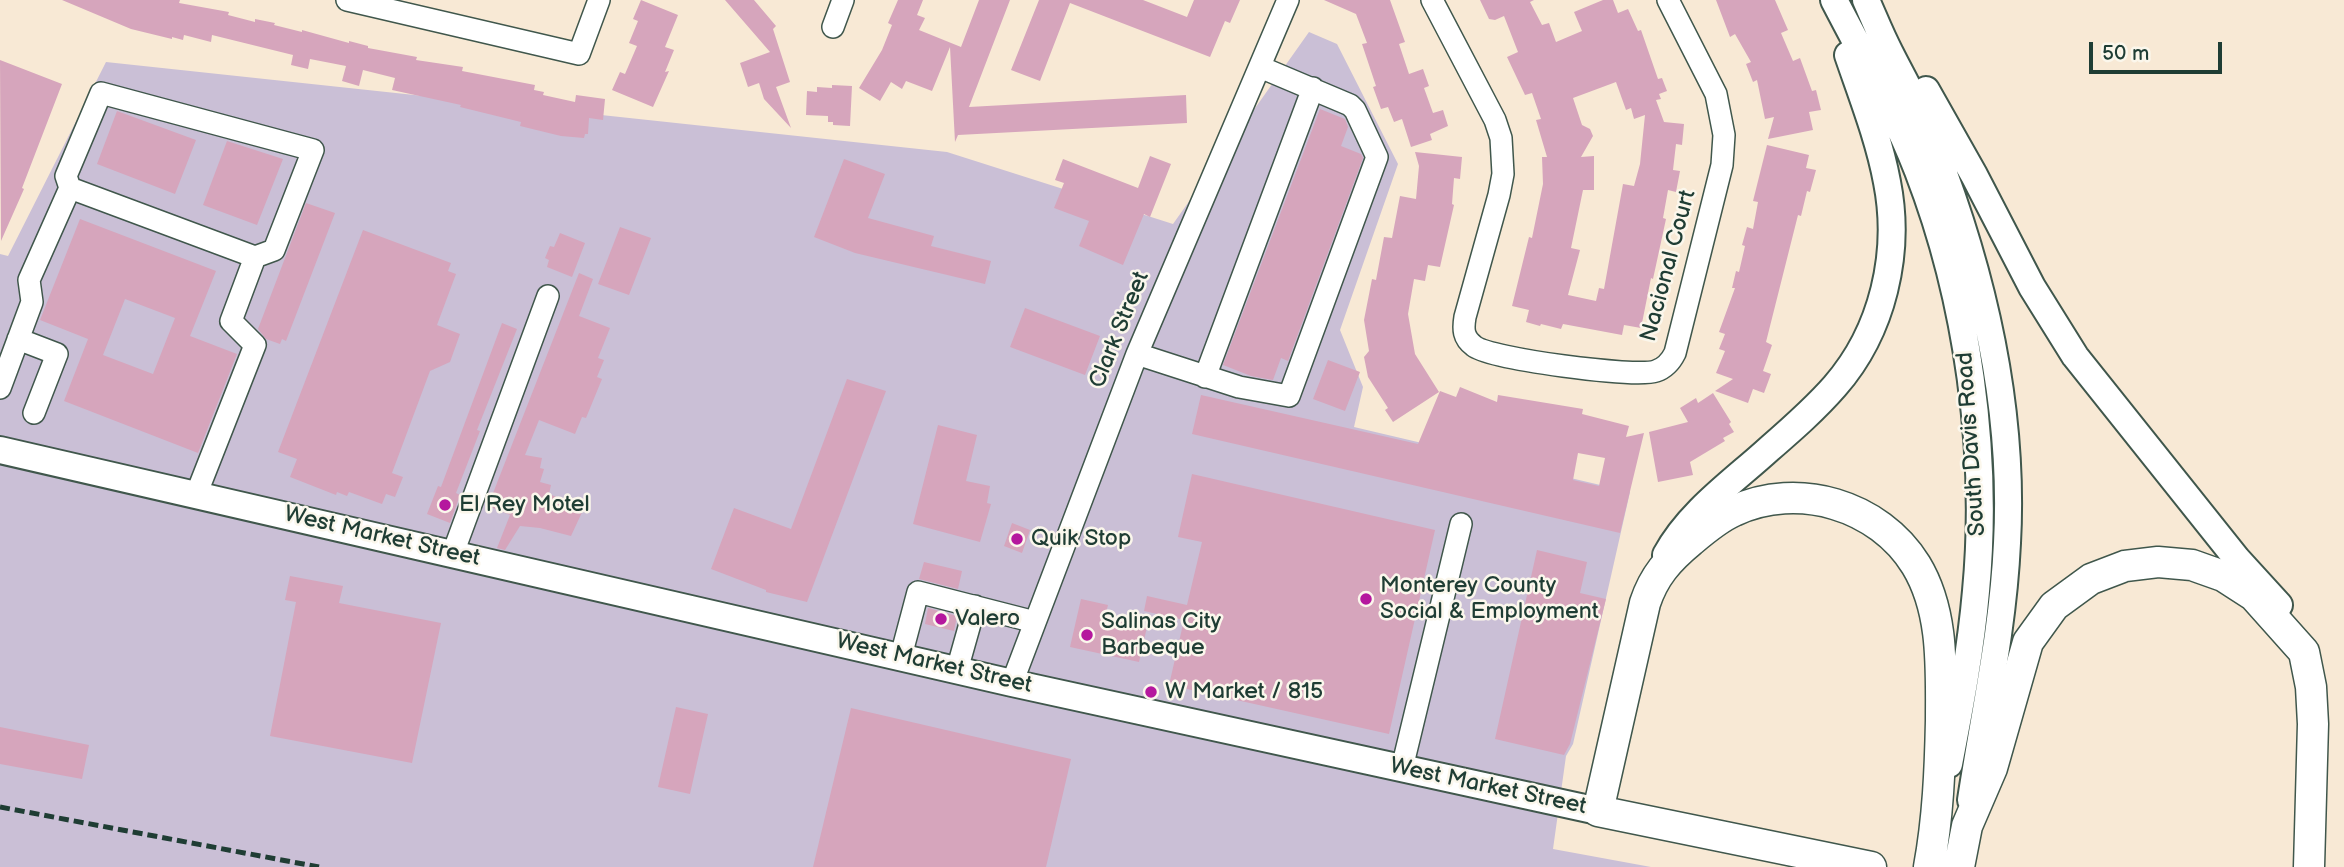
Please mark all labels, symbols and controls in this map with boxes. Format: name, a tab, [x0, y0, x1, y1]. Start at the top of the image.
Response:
scale bar	[2092, 28, 2225, 72]
text: 50 m	[2102, 41, 2149, 66]
street label: Nacional Court	[1635, 187, 1703, 345]
street label: Clark Street	[1084, 268, 1156, 392]
street label: South Davis Road	[1952, 351, 1992, 537]
place label: El Rey Motel	[459, 491, 590, 519]
marker: El Rey Motel	[437, 497, 453, 513]
street label: West Market Street	[281, 501, 483, 573]
place label: Quik Stop	[1031, 525, 1131, 553]
marker: Quik Stop	[1009, 531, 1025, 547]
place label: Monterey County Social & Employment	[1380, 572, 1599, 626]
marker: Monterey County Social & Employment	[1358, 591, 1374, 607]
place label: Valero	[955, 605, 1020, 633]
place label: Salinas City Barbeque	[1101, 608, 1221, 662]
marker: Valero	[933, 611, 949, 627]
marker: Salinas City Barbeque	[1079, 627, 1095, 643]
street label: West Market Street	[833, 628, 1035, 700]
place label: W Market / 815	[1165, 678, 1323, 706]
marker: W Market / 815	[1143, 684, 1159, 700]
street label: West Market Street	[1387, 753, 1589, 821]

